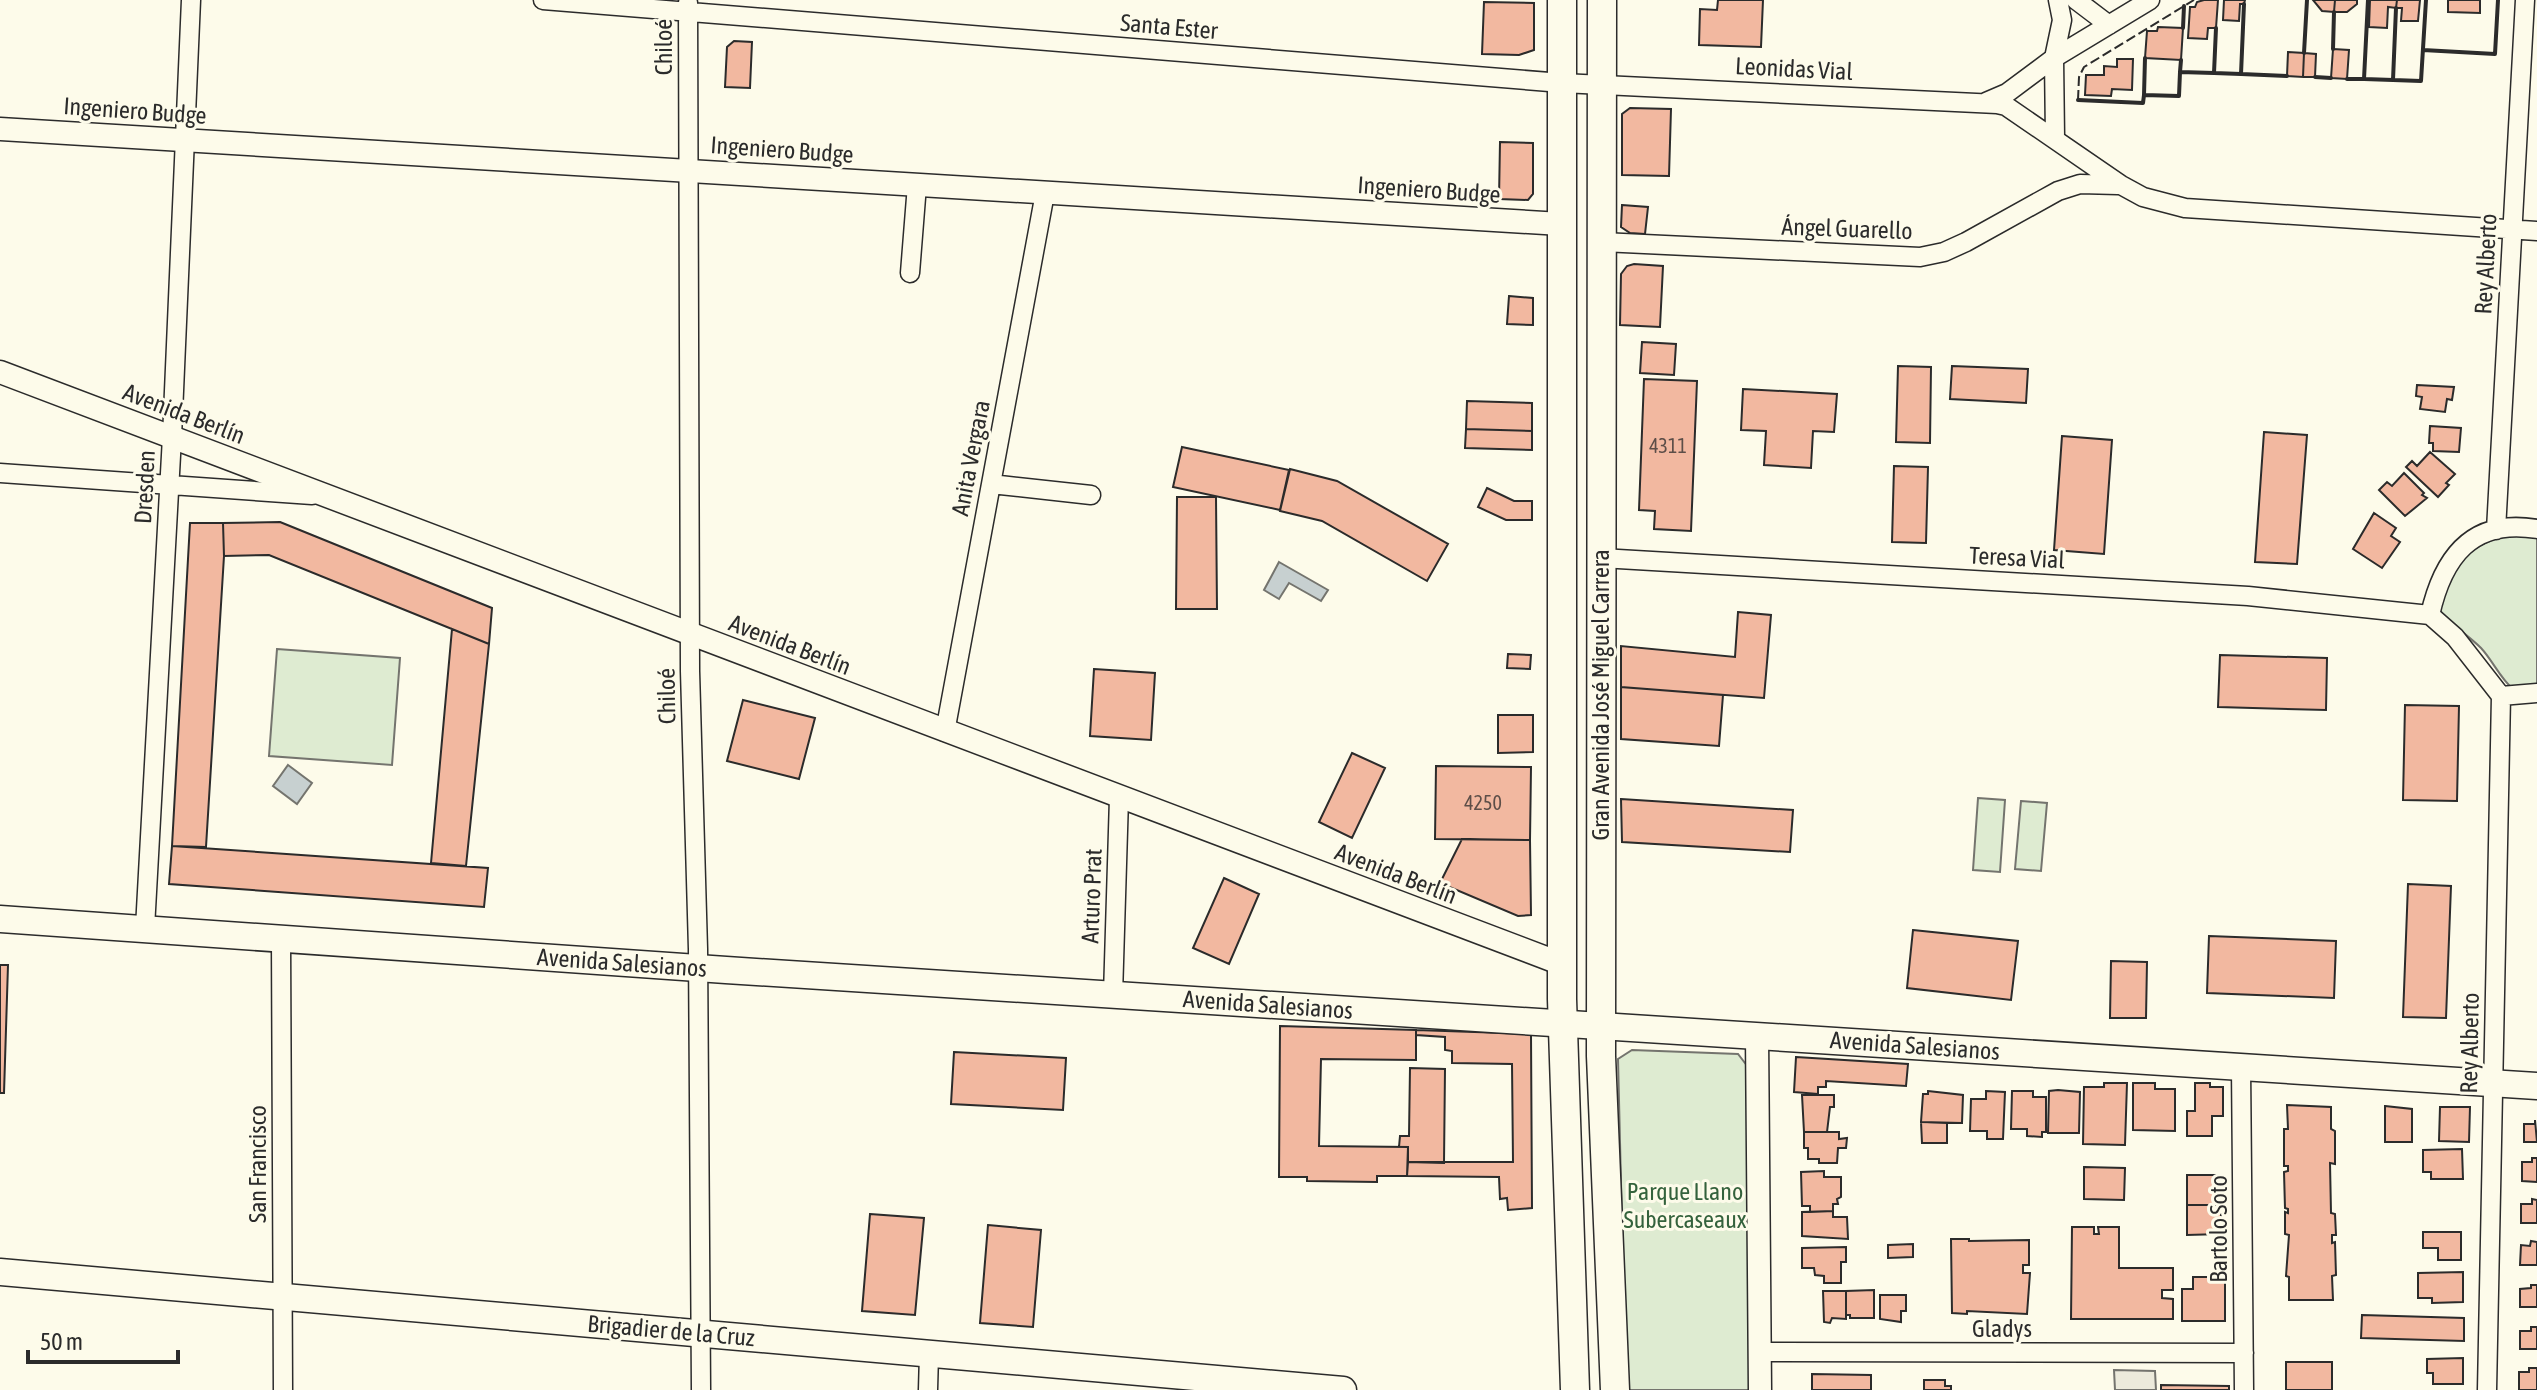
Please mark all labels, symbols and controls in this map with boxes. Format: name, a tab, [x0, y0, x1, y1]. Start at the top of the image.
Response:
street label: Santa Ester	[1119, 9, 1220, 44]
street label: Chiloé	[650, 19, 677, 75]
street label: Leonidas Vial	[1735, 52, 1854, 85]
street label: Ingeniero Budge	[63, 92, 207, 129]
street label: Ingeniero Budge	[710, 131, 854, 168]
street label: Ingeniero Budge	[1357, 171, 1501, 208]
street label: Ángel Guarello	[1781, 213, 1913, 244]
street label: Rey Alberto	[2469, 213, 2502, 315]
street label: Avenida Berlín	[120, 378, 249, 449]
street label: Anita Vergara	[946, 398, 995, 518]
house number: 4311	[1649, 434, 1687, 457]
street label: Dresden	[129, 449, 160, 525]
street label: Teresa Vial	[1969, 542, 2066, 574]
street label: Gran Avenida José Miguel Carrera	[1587, 549, 1614, 841]
street label: Avenida Berlín	[726, 609, 855, 680]
street label: Chiloé	[653, 668, 680, 724]
house number: 4250	[1464, 791, 1502, 814]
street label: Avenida Berlín	[1332, 838, 1461, 909]
street label: Arturo Prat	[1076, 848, 1107, 944]
street label: Avenida Salesianos	[536, 943, 708, 982]
street label: Avenida Salesianos	[1182, 985, 1354, 1024]
street label: Rey Alberto	[2455, 992, 2484, 1094]
street label: Avenida Salesianos	[1829, 1026, 2001, 1065]
street label: San Francisco	[244, 1105, 271, 1223]
street label: Bartolo Soto	[2205, 1175, 2232, 1283]
park label: Parque Llano Subercaseaux	[1624, 1178, 1747, 1233]
street label: Brigadier de la Cruz	[586, 1310, 756, 1351]
scale bar	[28, 1314, 178, 1364]
street label: Gladys	[1972, 1315, 2032, 1342]
text: 50 m	[40, 1328, 83, 1355]

